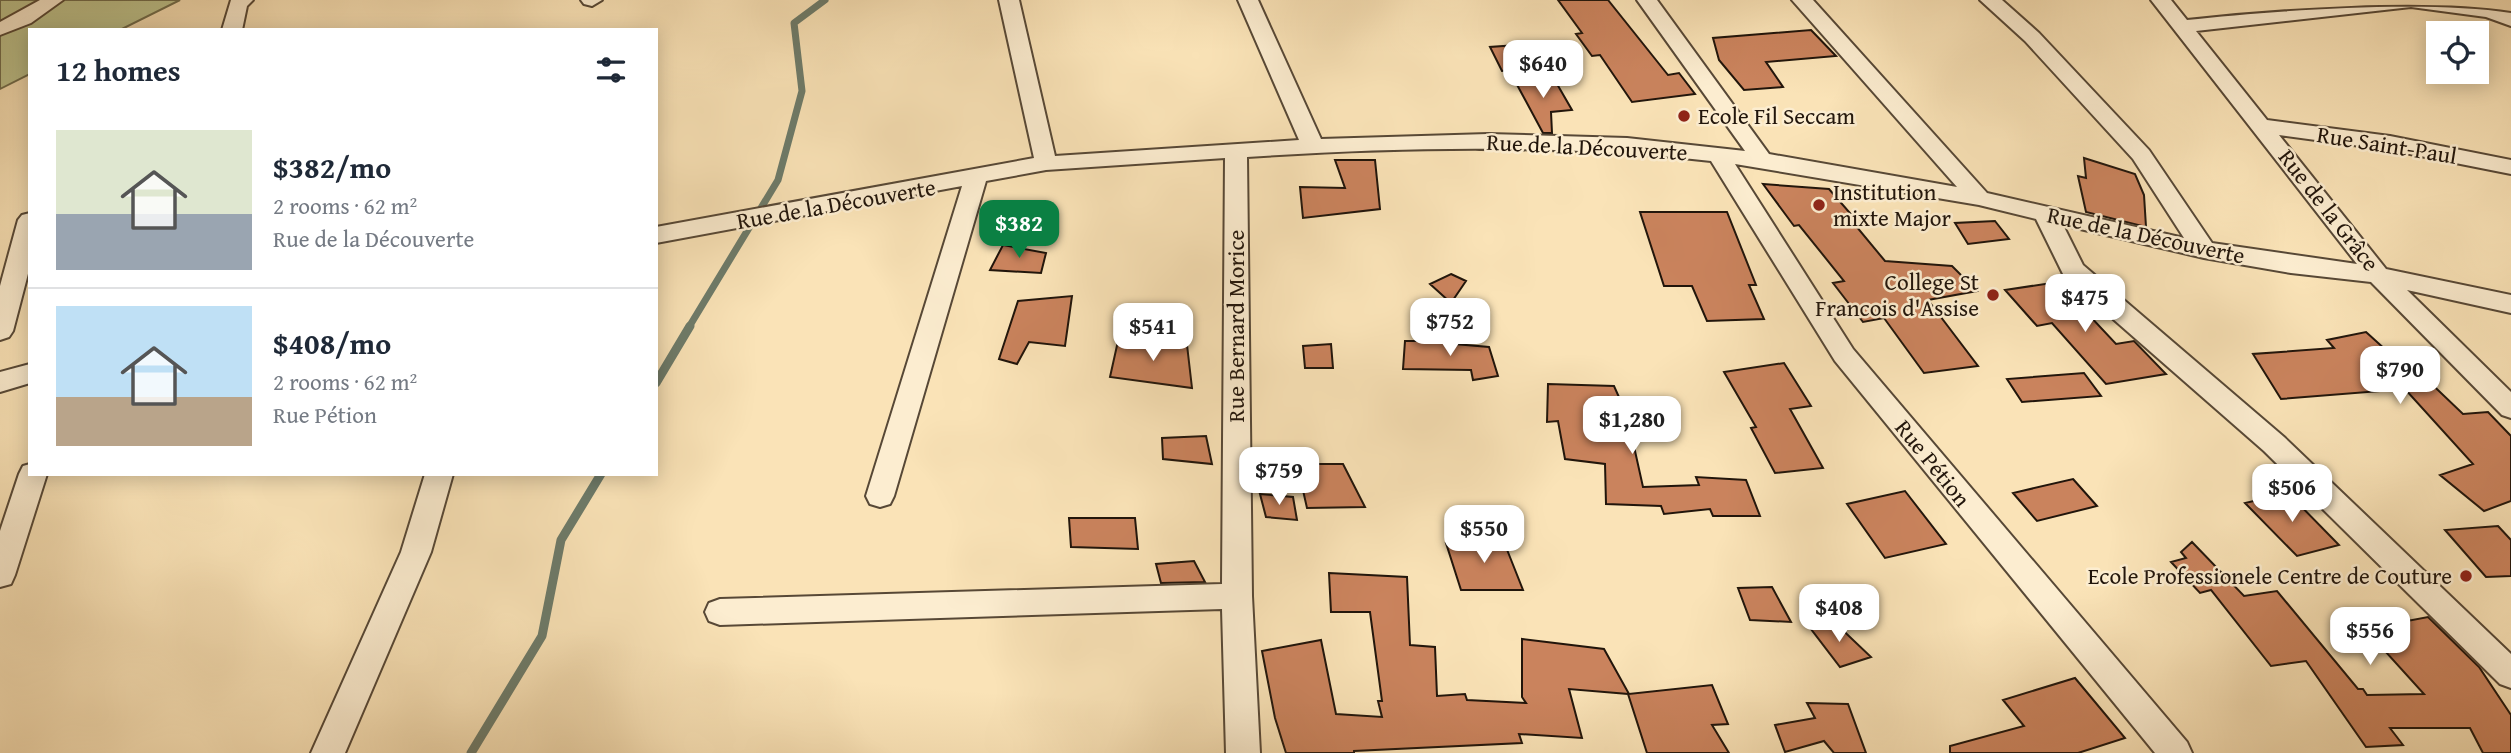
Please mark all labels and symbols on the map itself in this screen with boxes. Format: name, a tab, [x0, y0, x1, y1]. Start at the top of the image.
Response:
pin: $640	[1502, 41, 1584, 100]
place label: Ecole Fil Seccam	[1698, 99, 1855, 132]
marker: Ecole Fil Seccam	[1676, 108, 1692, 124]
street label: Rue Saint-Paul	[2315, 117, 2459, 172]
street label: Rue de la Découverte	[1486, 125, 1688, 168]
street label: Rue de la Grâce	[2271, 142, 2388, 278]
street label: Rue de la Découverte	[734, 170, 938, 237]
place label: Institution mixte Major	[1833, 175, 1952, 234]
marker: Institution mixte Major	[1811, 197, 1827, 213]
street label: Rue de la Découverte	[2044, 197, 2248, 272]
pin: $382	[978, 201, 1060, 260]
street label: Rue Bernard Morice	[1219, 230, 1252, 422]
place label: College St Francois d'Assise	[1815, 265, 1979, 324]
pin: $475	[2044, 274, 2126, 334]
marker: College St Francois d'Assise	[1985, 287, 2001, 303]
pin: $752	[1409, 298, 1491, 358]
pin: $541	[1112, 304, 1194, 363]
pin: $790	[2359, 346, 2441, 406]
pin: $1,280	[1575, 396, 1689, 456]
street label: Rue Pétion	[1888, 412, 1979, 514]
pin: $759	[1238, 448, 1320, 507]
pin: $506	[2251, 464, 2333, 524]
pin: $550	[1443, 505, 1525, 565]
place label: Ecole Professionele Centre de Couture	[2088, 559, 2452, 592]
marker: Ecole Professionele Centre de Couture	[2458, 568, 2474, 584]
pin: $408	[1798, 584, 1880, 644]
pin: $556	[2329, 608, 2411, 667]

